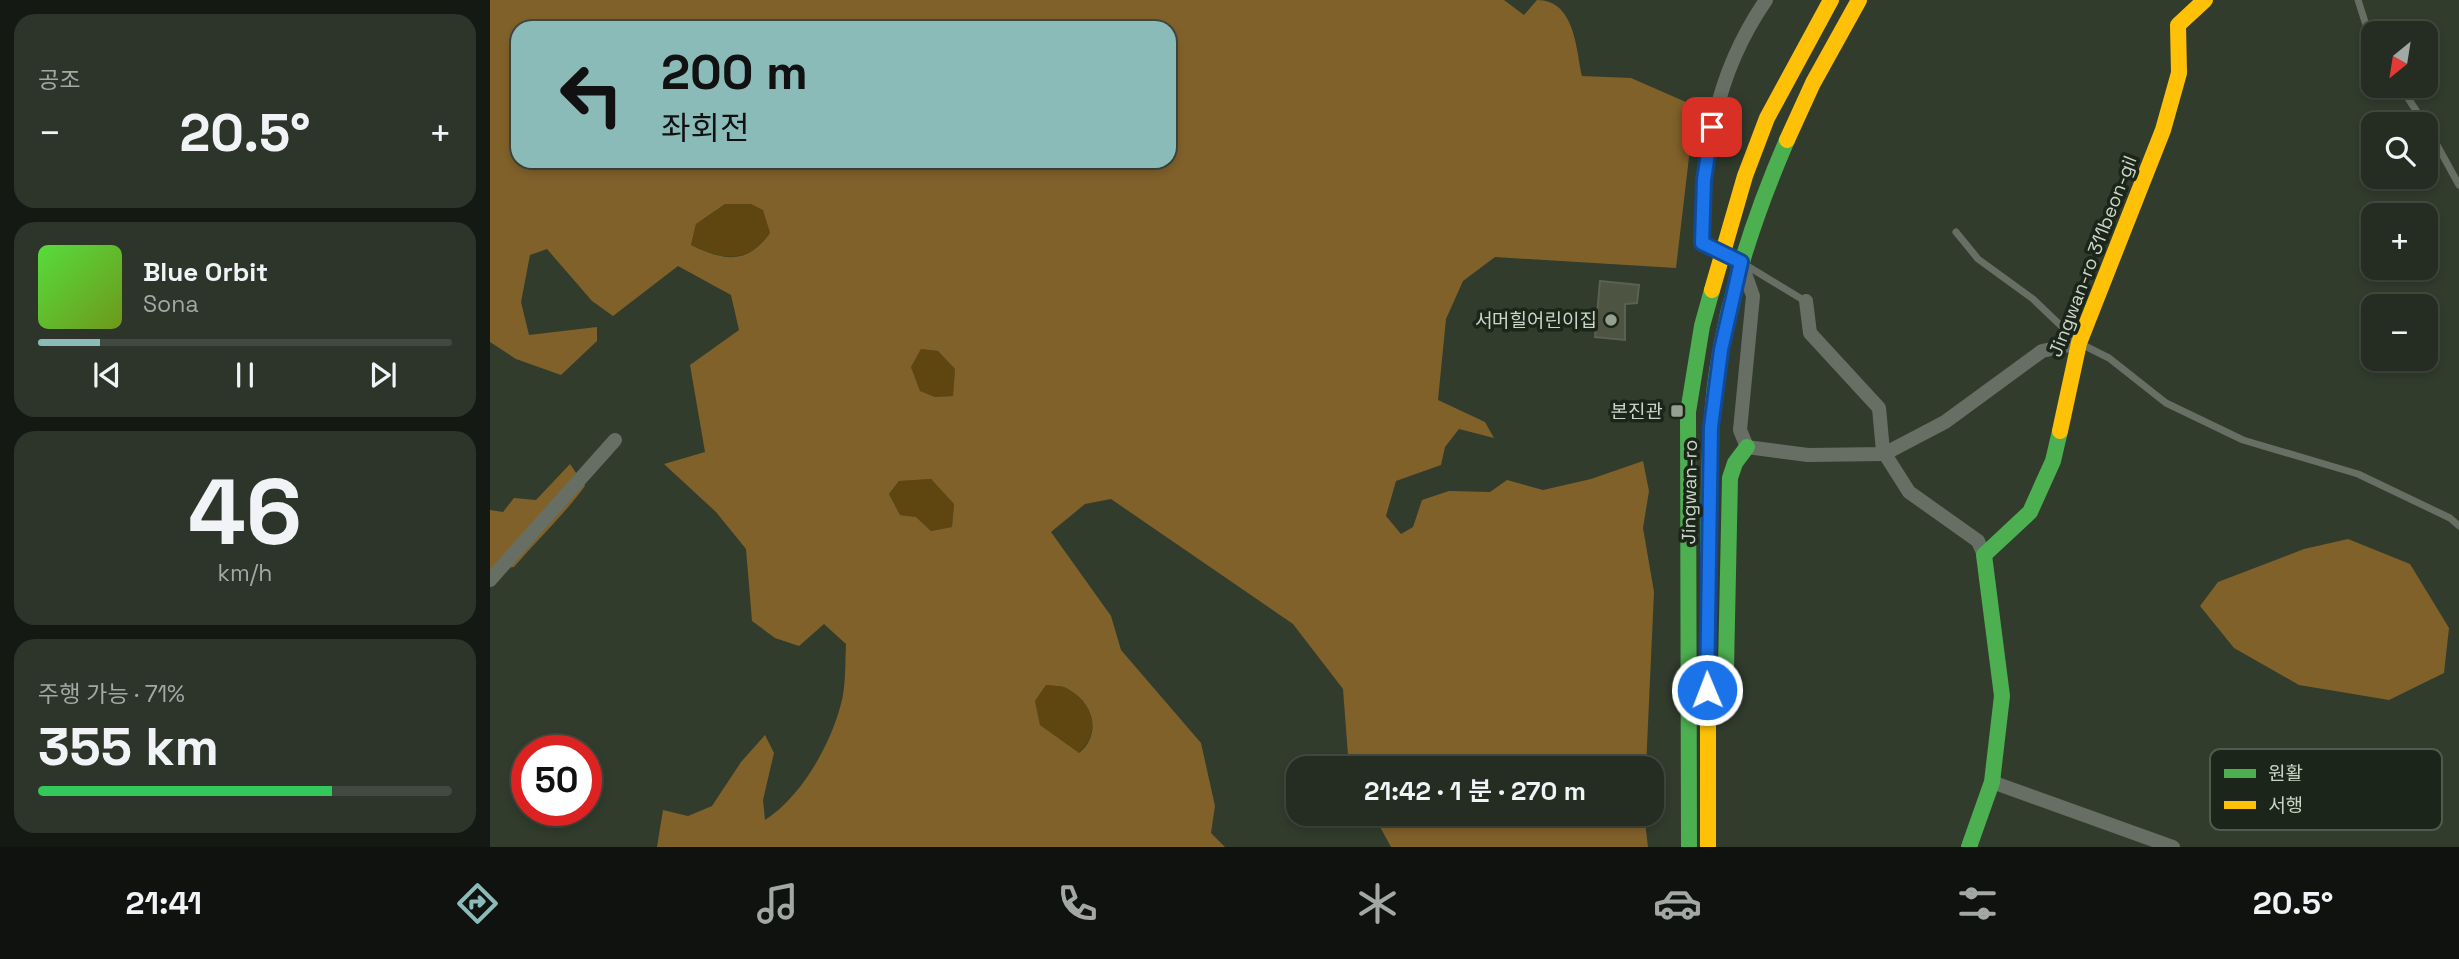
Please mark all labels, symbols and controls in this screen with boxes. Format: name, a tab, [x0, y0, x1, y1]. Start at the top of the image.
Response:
north arrow	[2361, 21, 2438, 98]
map controls	[2361, 21, 2438, 371]
text: 200 m	[661, 41, 808, 103]
icon: left	[546, 49, 637, 140]
text: 공조	[38, 65, 80, 95]
pin	[1682, 97, 1742, 157]
text: 20.5°	[179, 100, 311, 166]
text: 좌회전	[661, 108, 749, 148]
icon: arrive	[1693, 108, 1731, 146]
text: −	[38, 109, 62, 157]
text: +	[428, 109, 452, 157]
button: search	[2361, 112, 2438, 189]
street label: Jingwan-ro 311beon-gil	[2043, 152, 2142, 360]
button: +	[2361, 203, 2438, 280]
text: Blue Orbit	[143, 255, 268, 289]
text: Sona	[143, 289, 199, 319]
button: −	[2361, 294, 2438, 371]
place label: 서머힐어린이집	[1475, 308, 1597, 333]
marker: 서머힐어린이집	[1603, 312, 1619, 328]
icon: previous	[88, 356, 126, 394]
icon: pause	[226, 356, 264, 394]
icon: next	[364, 356, 402, 394]
place label: 본진관	[1611, 399, 1663, 424]
marker: 본진관	[1669, 403, 1685, 419]
street label: Jingwan-ro	[1676, 439, 1703, 545]
text: 46	[188, 454, 302, 571]
text: km/h	[218, 558, 272, 588]
position arrow	[1670, 653, 1744, 727]
text: 주행 가능 · 71%	[38, 679, 185, 709]
text: 355 km	[38, 714, 219, 780]
speed limit sign: 50	[511, 735, 602, 826]
legend	[2210, 749, 2442, 830]
text: 원활	[2268, 761, 2303, 786]
text: 21:42 · 1 분 · 270 m	[1364, 774, 1586, 808]
text: 서행	[2268, 793, 2303, 818]
icon: directions	[453, 879, 502, 928]
icon: music	[753, 879, 802, 928]
icon: phone	[1053, 879, 1102, 928]
icon: climate	[1353, 879, 1402, 928]
icon: car	[1653, 879, 1702, 928]
icon: filters	[1953, 879, 2002, 928]
text: 21:41	[125, 883, 202, 923]
text: 20.5°	[2253, 883, 2333, 923]

